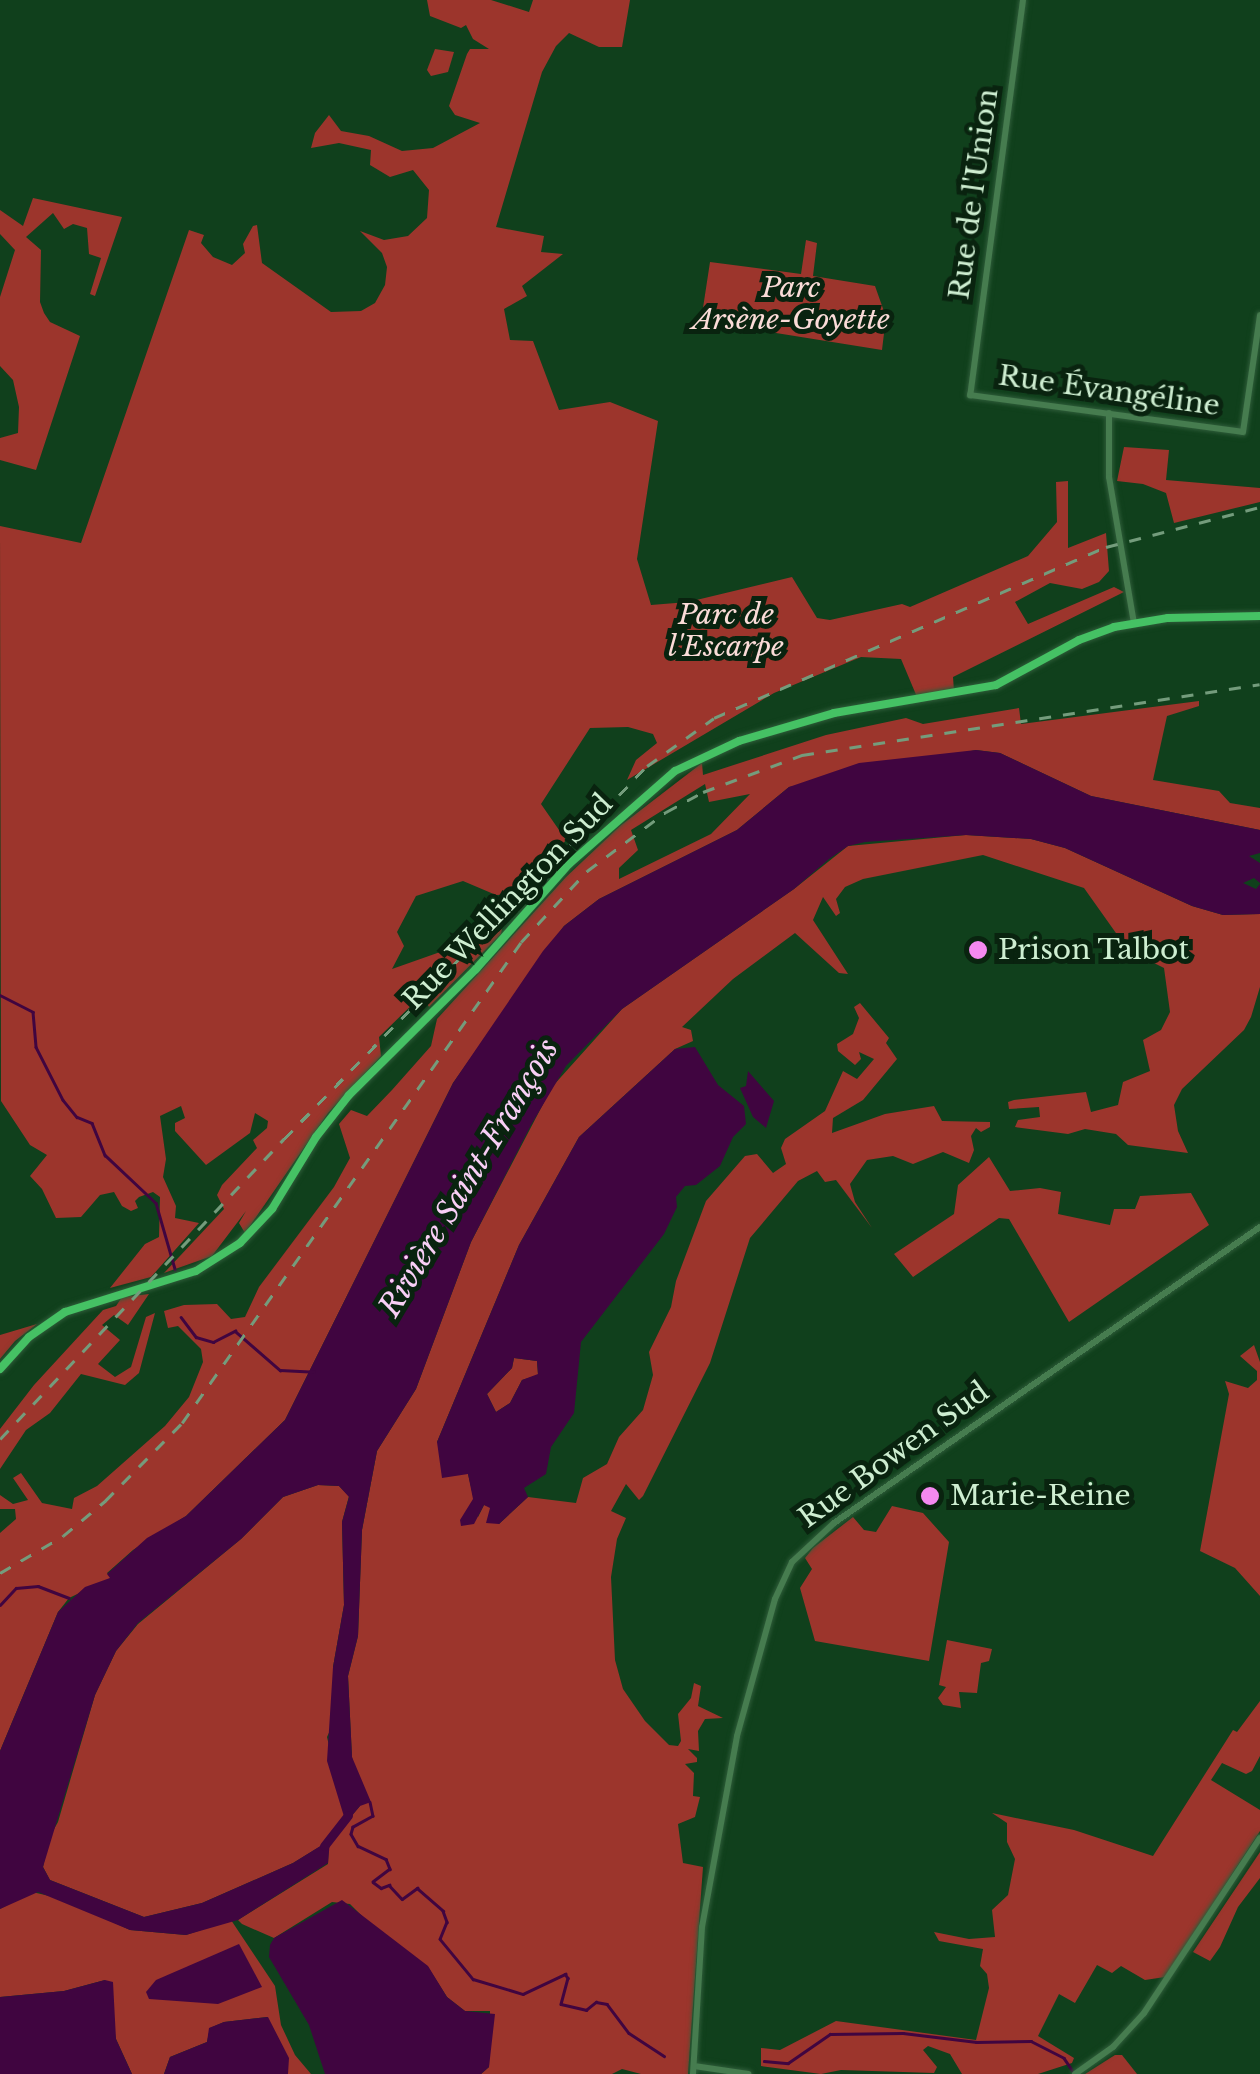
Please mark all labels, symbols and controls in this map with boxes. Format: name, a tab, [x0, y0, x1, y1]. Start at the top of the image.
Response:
street label: Rue de l'Union	[943, 86, 1005, 302]
park label: Parc Arsène-Goyette	[692, 271, 890, 337]
street label: Rue Évangéline	[996, 359, 1222, 423]
park label: Parc de l'Escarpe	[668, 598, 784, 664]
street label: Rue Wellington Sud	[396, 787, 620, 1017]
place label: Prison Talbot	[998, 933, 1190, 967]
marker: Prison Talbot	[967, 939, 989, 961]
water label: Rivière Saint-François	[372, 1033, 566, 1323]
street label: Rue Bowen Sud	[792, 1375, 996, 1535]
place label: Marie-Reine	[950, 1479, 1130, 1513]
marker: Marie-Reine	[919, 1485, 941, 1507]

